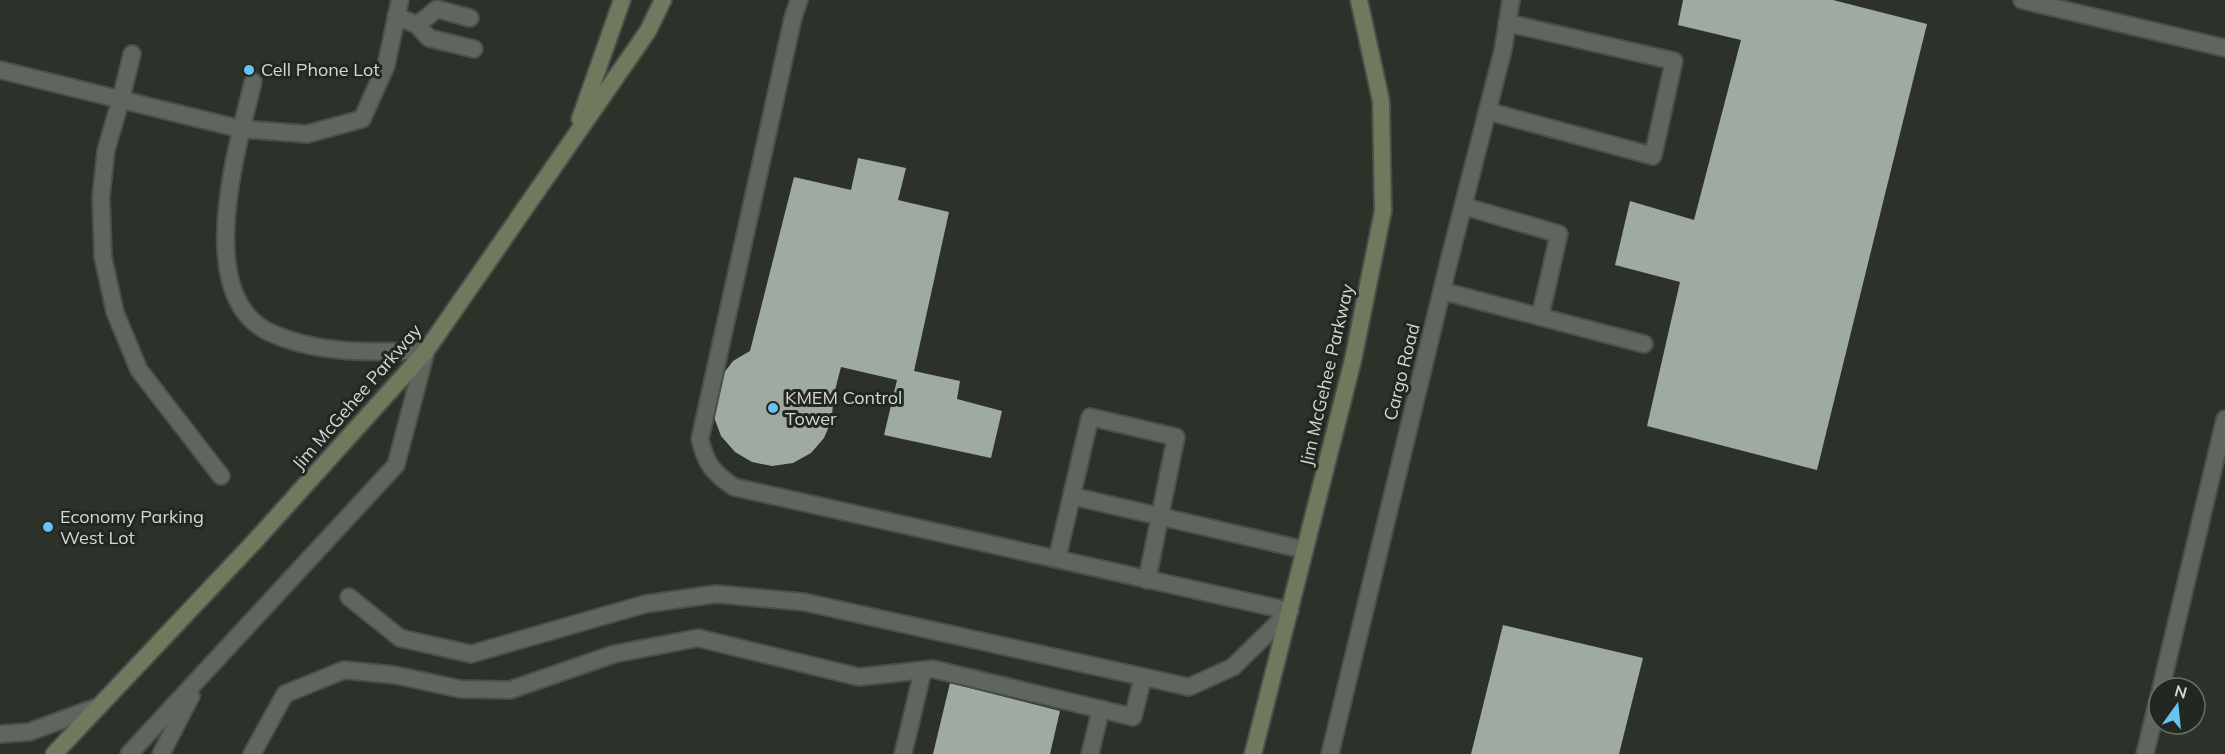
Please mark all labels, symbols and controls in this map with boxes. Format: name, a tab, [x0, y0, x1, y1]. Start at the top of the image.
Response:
place label: Cell Phone Lot	[261, 58, 380, 81]
marker: Cell Phone Lot	[242, 63, 256, 77]
street label: Jim McGehee Parkway	[1294, 281, 1359, 468]
street label: Jim McGehee Parkway	[287, 319, 427, 474]
street label: Cargo Road	[1378, 321, 1425, 423]
place label: KMEM Control Tower	[785, 386, 902, 430]
marker: KMEM Control Tower	[766, 401, 780, 415]
place label: Economy Parking West Lot	[60, 505, 204, 549]
marker: Economy Parking West Lot	[41, 520, 55, 534]
north arrow	[2147, 676, 2207, 736]
text: N	[2172, 680, 2189, 703]

